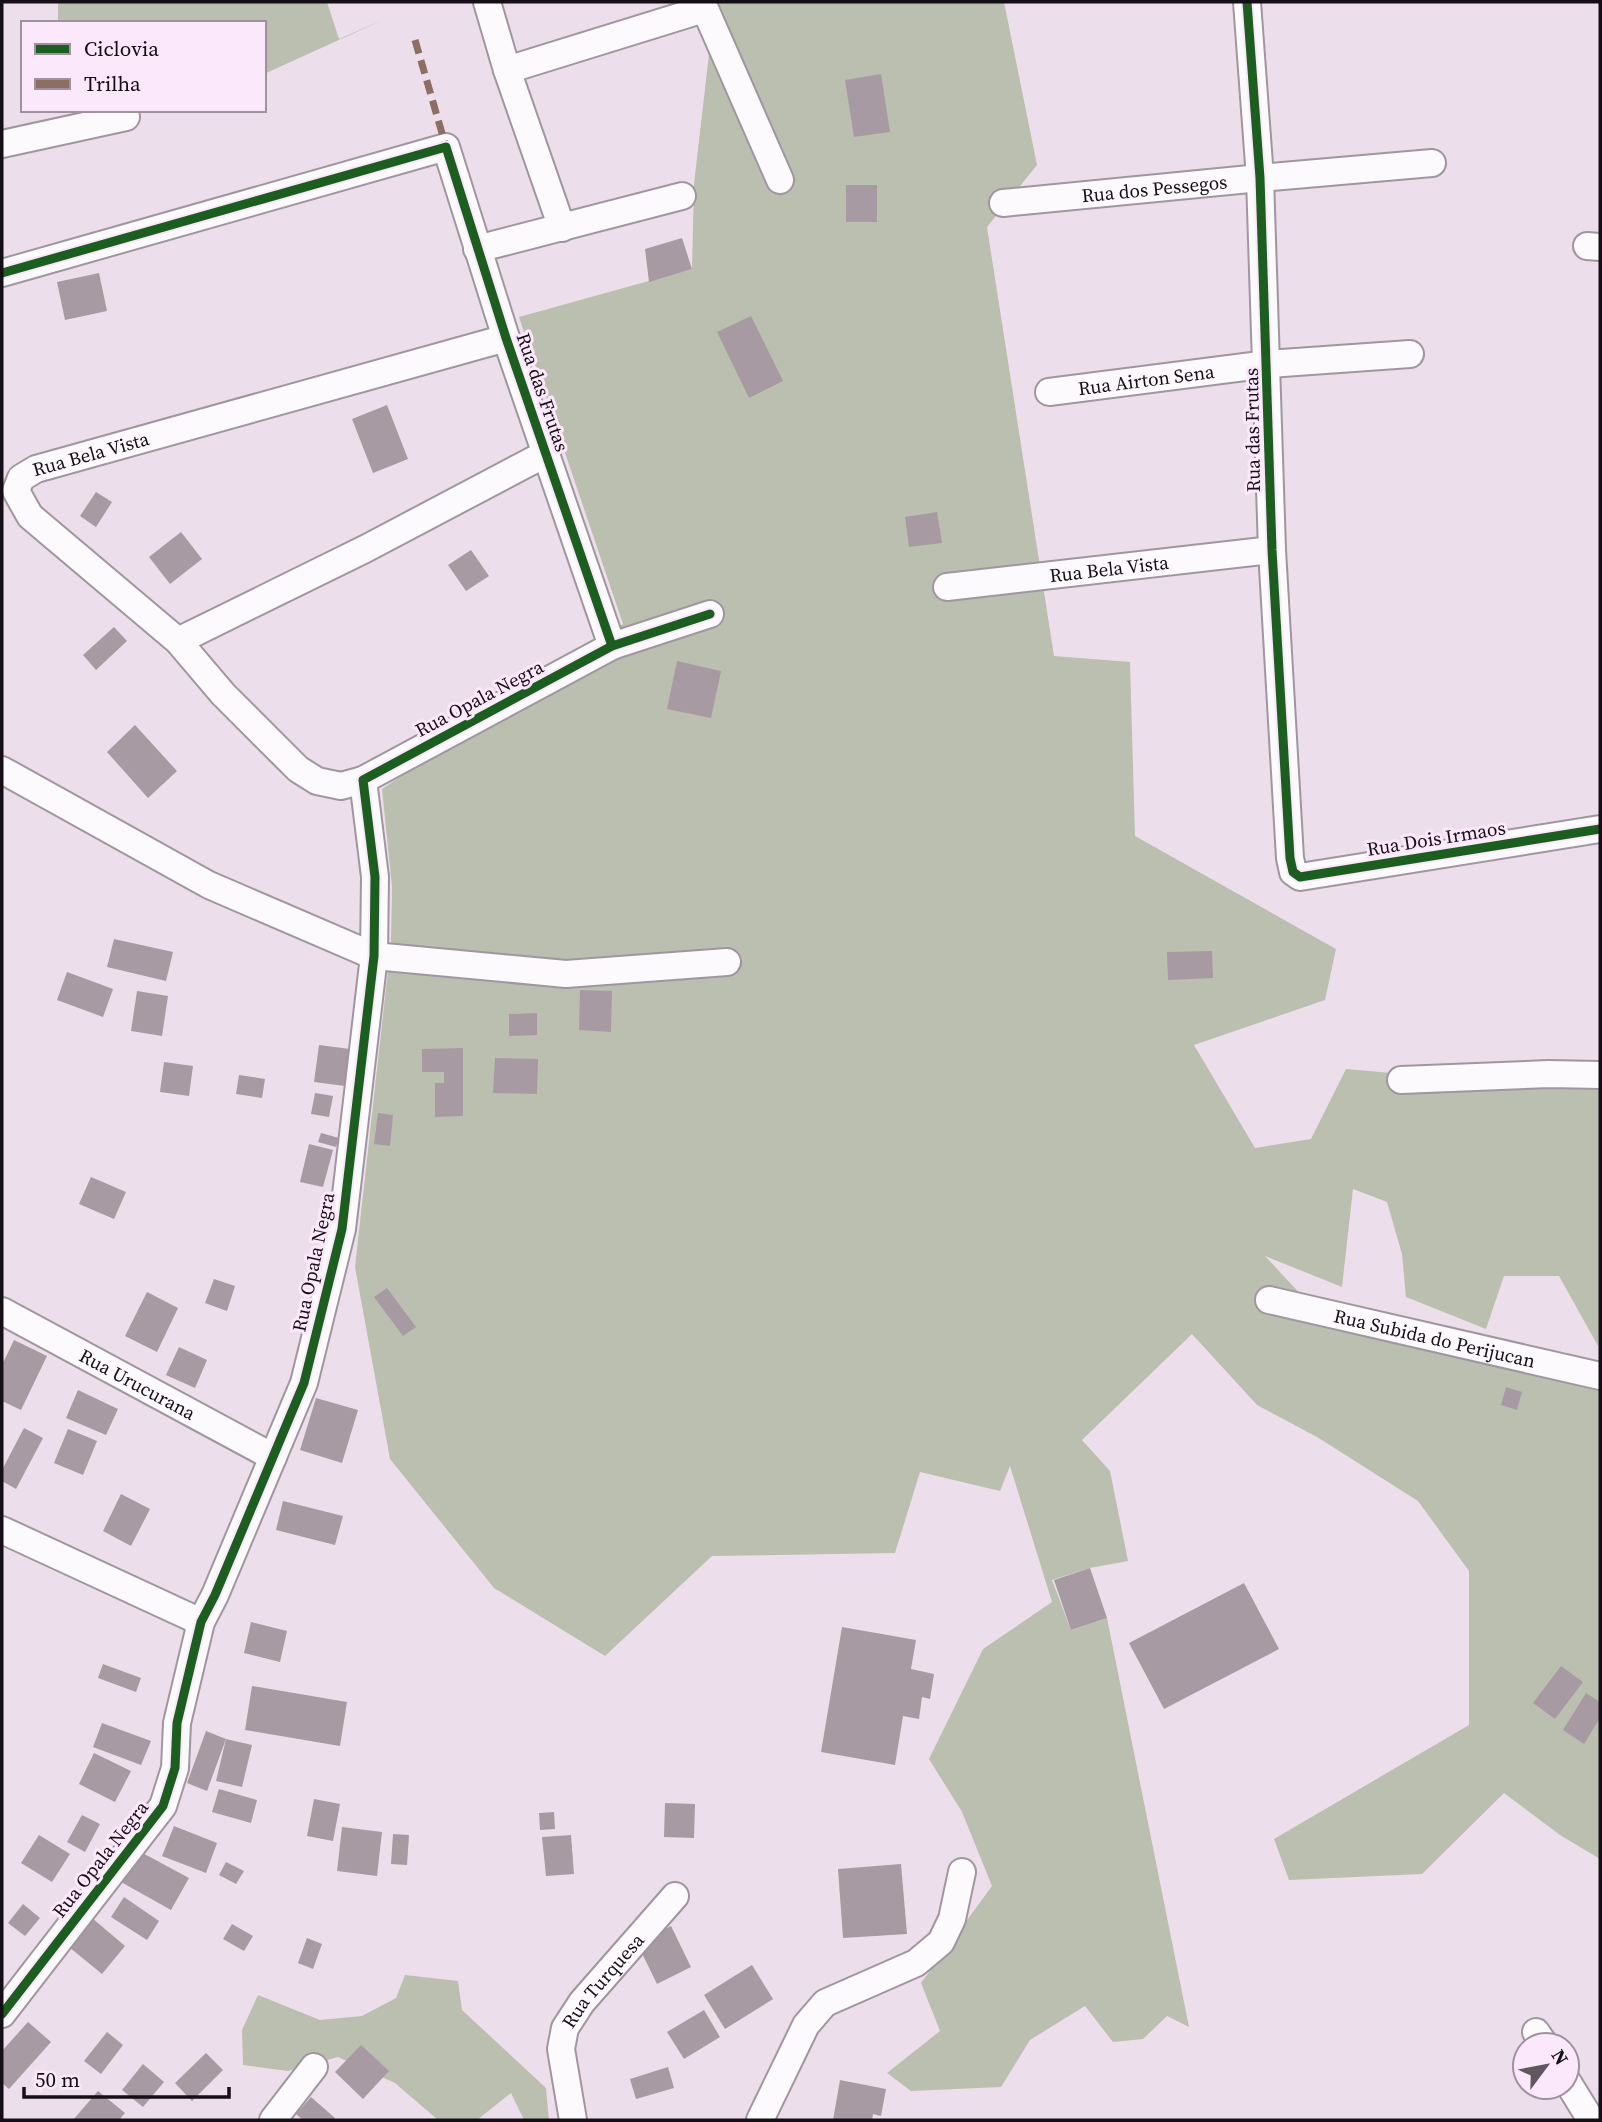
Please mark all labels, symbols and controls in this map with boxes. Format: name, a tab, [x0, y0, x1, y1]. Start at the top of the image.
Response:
legend	[21, 21, 266, 112]
text: Ciclovia	[84, 34, 159, 63]
text: Trilha	[84, 69, 141, 98]
street label: Rua dos Pessegos	[1080, 168, 1228, 208]
street label: Rua das Frutas	[511, 329, 575, 455]
street label: Rua Airton Sena	[1076, 358, 1216, 401]
street label: Rua das Frutas	[1238, 368, 1266, 492]
street label: Rua Bela Vista	[30, 425, 152, 482]
street label: Rua Bela Vista	[1048, 549, 1170, 588]
street label: Rua Opala Negra	[410, 653, 548, 743]
street label: Rua Dois Irmaos	[1365, 814, 1507, 862]
street label: Rua Opala Negra	[286, 1190, 341, 1334]
street label: Rua Subida do Perijucan	[1332, 1302, 1538, 1374]
street label: Rua Urucurana	[75, 1342, 201, 1426]
street label: Rua Opala Negra	[46, 1795, 154, 1923]
street label: Rua Turquesa	[556, 1927, 650, 2033]
north arrow	[1511, 2031, 1581, 2101]
text: N	[1546, 2044, 1575, 2070]
scale bar	[24, 2056, 229, 2100]
text: 50 m	[35, 2065, 80, 2094]

